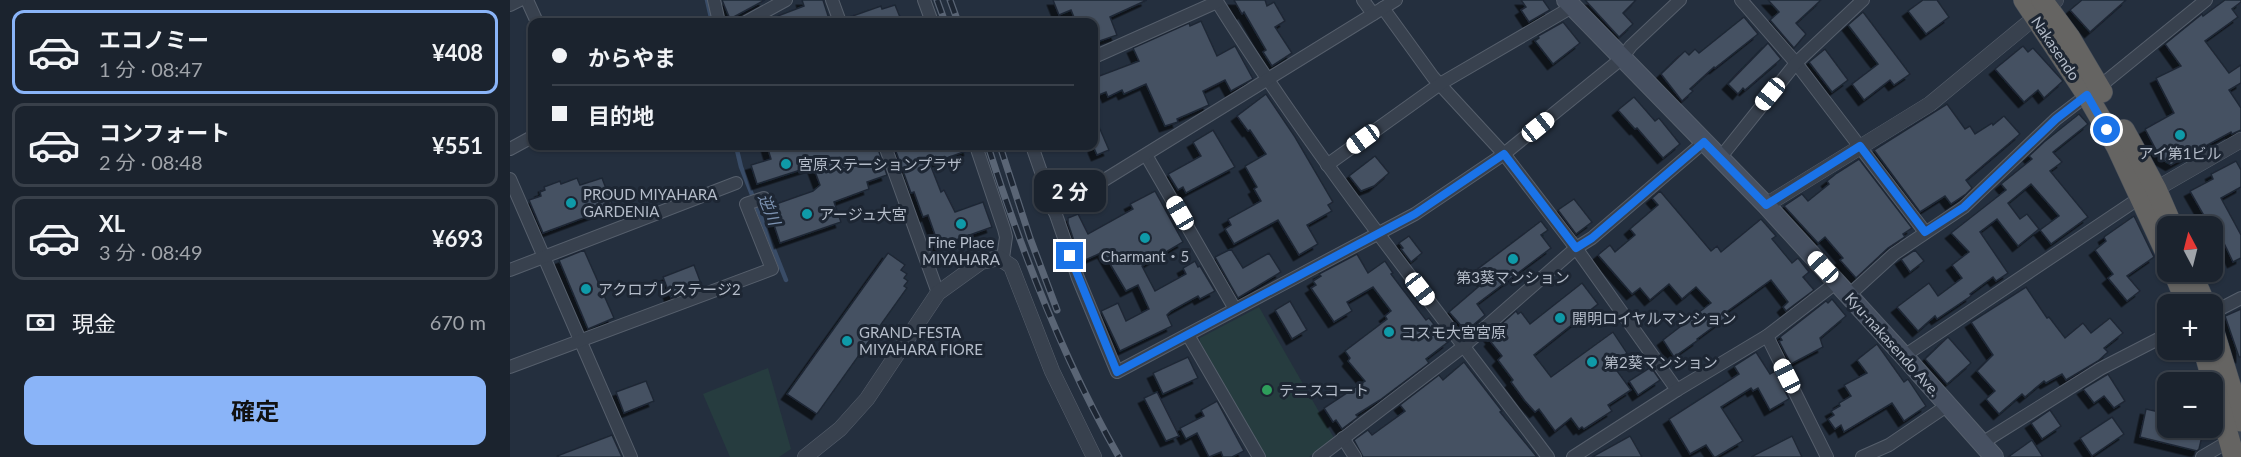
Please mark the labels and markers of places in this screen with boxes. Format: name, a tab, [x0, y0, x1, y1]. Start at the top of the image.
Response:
marker: アイ第1ビル	[2173, 128, 2187, 142]
place label: アイ第1ビル	[2139, 144, 2221, 162]
place label: 宮原ステーションプラザ	[798, 155, 962, 173]
marker: 宮原ステーションプラザ	[779, 157, 793, 171]
place label: PROUD MIYAHARA GARDENIA	[583, 185, 718, 220]
marker: PROUD MIYAHARA GARDENIA	[564, 196, 578, 210]
place label: アージュ大宮	[819, 205, 907, 223]
marker: アージュ大宮	[800, 207, 814, 221]
marker: Fine Place MIYAHARA	[954, 217, 968, 231]
marker: Charmant・5	[1138, 231, 1152, 245]
place label: Fine Place MIYAHARA	[922, 233, 1001, 268]
place label: Charmant・5	[1101, 247, 1189, 265]
marker: 第3葵マンション	[1506, 252, 1520, 266]
place label: 第3葵マンション	[1456, 268, 1570, 286]
place label: アクロプレステージ2	[598, 280, 741, 298]
marker: アクロプレステージ2	[579, 282, 593, 296]
place label: 開明ロイヤルマンション	[1572, 309, 1737, 327]
marker: 開明ロイヤルマンション	[1553, 311, 1567, 325]
place label: GRAND-FESTA MIYAHARA FIORE	[859, 323, 983, 358]
place label: コスモ大宮宮原	[1401, 323, 1506, 341]
marker: コスモ大宮宮原	[1382, 325, 1396, 339]
marker: GRAND-FESTA MIYAHARA FIORE	[840, 334, 854, 348]
place label: 第2葵マンション	[1604, 353, 1718, 371]
marker: 第2葵マンション	[1585, 355, 1599, 369]
place label: テニスコート	[1279, 381, 1369, 399]
marker: テニスコート	[1260, 383, 1274, 397]

